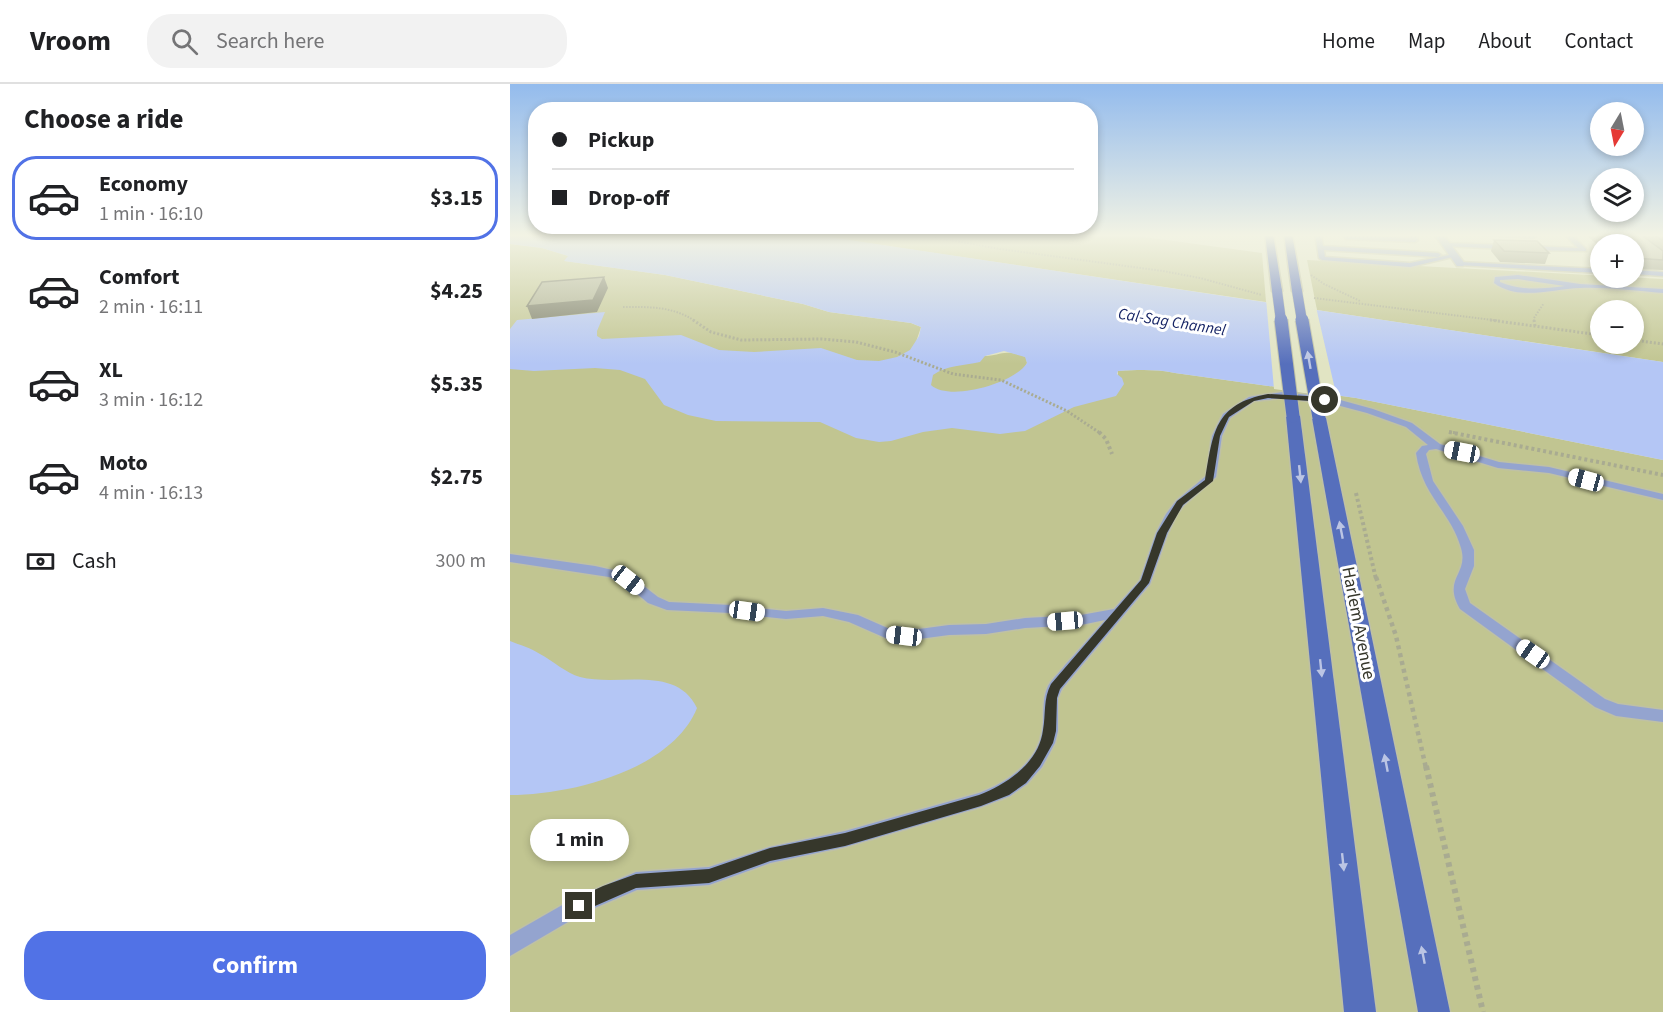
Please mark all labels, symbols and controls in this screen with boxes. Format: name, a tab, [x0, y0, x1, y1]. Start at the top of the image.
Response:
search box	[147, 14, 567, 68]
text: Vroom	[30, 21, 111, 61]
icon: search	[168, 25, 201, 58]
text: Search here	[216, 25, 324, 57]
text: Home	[1322, 26, 1375, 56]
text: Map	[1408, 26, 1446, 56]
text: About	[1479, 26, 1531, 56]
text: Contact	[1564, 26, 1633, 56]
text: Choose a ride	[24, 100, 184, 139]
north arrow	[1590, 102, 1644, 156]
map controls	[1590, 102, 1644, 354]
text: Pickup	[588, 124, 654, 156]
text: Economy	[99, 168, 188, 200]
button: layers	[1590, 168, 1644, 222]
icon: car	[27, 171, 81, 225]
text: $3.15	[430, 182, 483, 214]
text: Drop-off	[588, 182, 669, 214]
text: 1 min · 16:10	[99, 200, 203, 228]
button: +	[1590, 234, 1644, 288]
text: Comfort	[99, 261, 180, 293]
icon: car	[27, 264, 81, 318]
text: $4.25	[430, 275, 483, 307]
text: 2 min · 16:11	[99, 293, 203, 321]
button: −	[1590, 300, 1644, 354]
water label: Cal-Sag Channel	[1116, 303, 1227, 341]
one-way arrow	[1305, 350, 1314, 369]
text: XL	[99, 354, 123, 386]
icon: car	[27, 357, 81, 411]
text: $5.35	[430, 368, 483, 400]
text: 3 min · 16:12	[99, 386, 203, 414]
route start	[1311, 386, 1338, 413]
car	[1443, 440, 1481, 464]
text: Moto	[99, 447, 148, 479]
icon: car	[27, 450, 81, 504]
text: $2.75	[430, 461, 483, 493]
one-way arrow	[1295, 465, 1304, 484]
car	[1566, 467, 1606, 493]
text: 4 min · 16:13	[99, 479, 203, 507]
one-way arrow	[1336, 521, 1345, 540]
icon: cash	[24, 545, 57, 578]
text: Cash	[72, 545, 117, 577]
text: 300 m	[436, 547, 486, 575]
car	[608, 562, 648, 598]
street label: Harlem Avenue	[1335, 564, 1382, 682]
car	[728, 600, 766, 622]
car	[1046, 610, 1084, 632]
car	[885, 625, 923, 647]
car	[1513, 636, 1553, 672]
one-way arrow	[1317, 658, 1326, 677]
one-way arrow	[1381, 753, 1390, 772]
callout: 1 min	[530, 819, 628, 861]
text: 1 min	[555, 826, 604, 854]
one-way arrow	[1338, 852, 1348, 871]
route end	[565, 892, 592, 919]
button: Confirm	[24, 931, 486, 1000]
one-way arrow	[1418, 945, 1427, 964]

